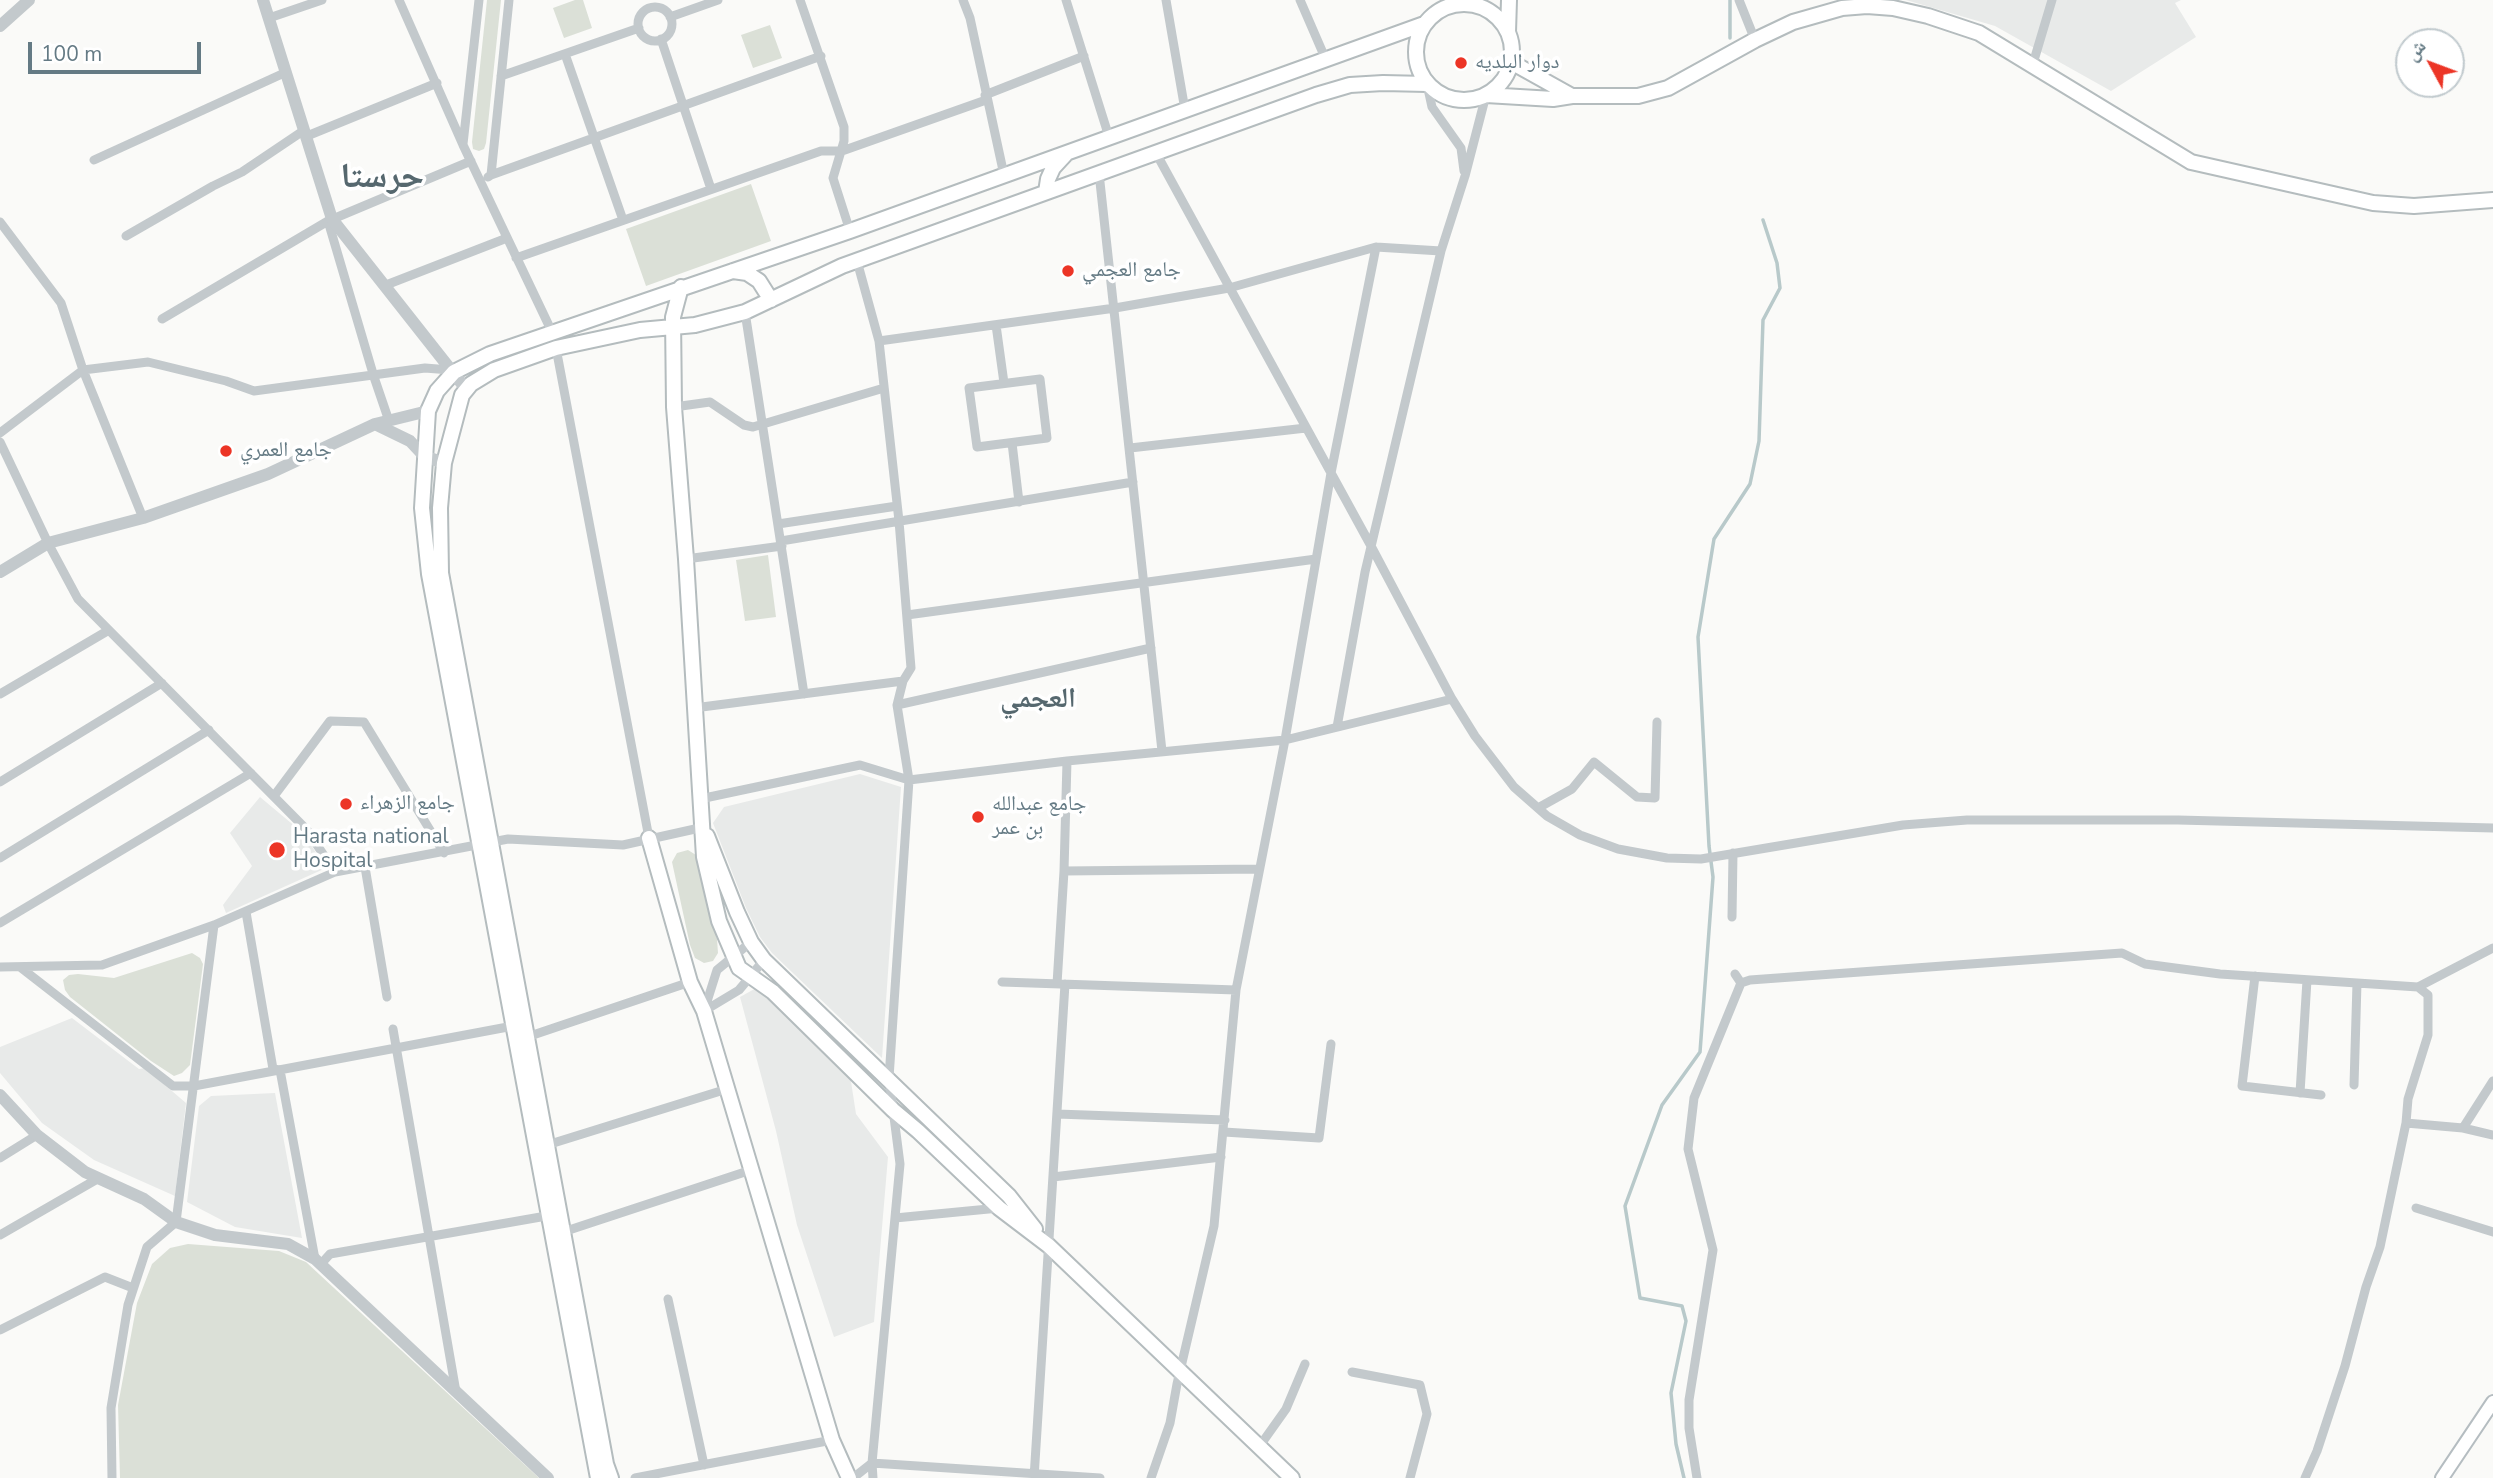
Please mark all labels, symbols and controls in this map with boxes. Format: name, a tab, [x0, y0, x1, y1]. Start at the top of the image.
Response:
scale bar	[32, 28, 205, 72]
north arrow	[2395, 28, 2465, 98]
text: ش	[2399, 34, 2432, 67]
text: 100 m	[41, 40, 102, 68]
place label: دوار البلديه	[1475, 50, 1559, 76]
marker: دوار البلديه	[1453, 55, 1469, 71]
district label: حرستا	[340, 158, 424, 200]
place label: جامع العجمي	[1082, 258, 1181, 284]
marker: جامع العجمي	[1060, 263, 1076, 279]
place label: جامع العمري	[240, 438, 332, 464]
marker: جامع العمري	[218, 443, 234, 459]
district label: العجمي	[1000, 683, 1076, 717]
place label: جامع الزهراء	[360, 791, 455, 817]
place label: جامع عبدالله بن عمر	[992, 792, 1086, 842]
marker: جامع الزهراء	[338, 796, 354, 812]
marker: جامع عبدالله بن عمر	[970, 809, 986, 825]
place label: Harasta national Hospital	[293, 825, 449, 875]
marker: Harasta national Hospital	[267, 840, 287, 860]

